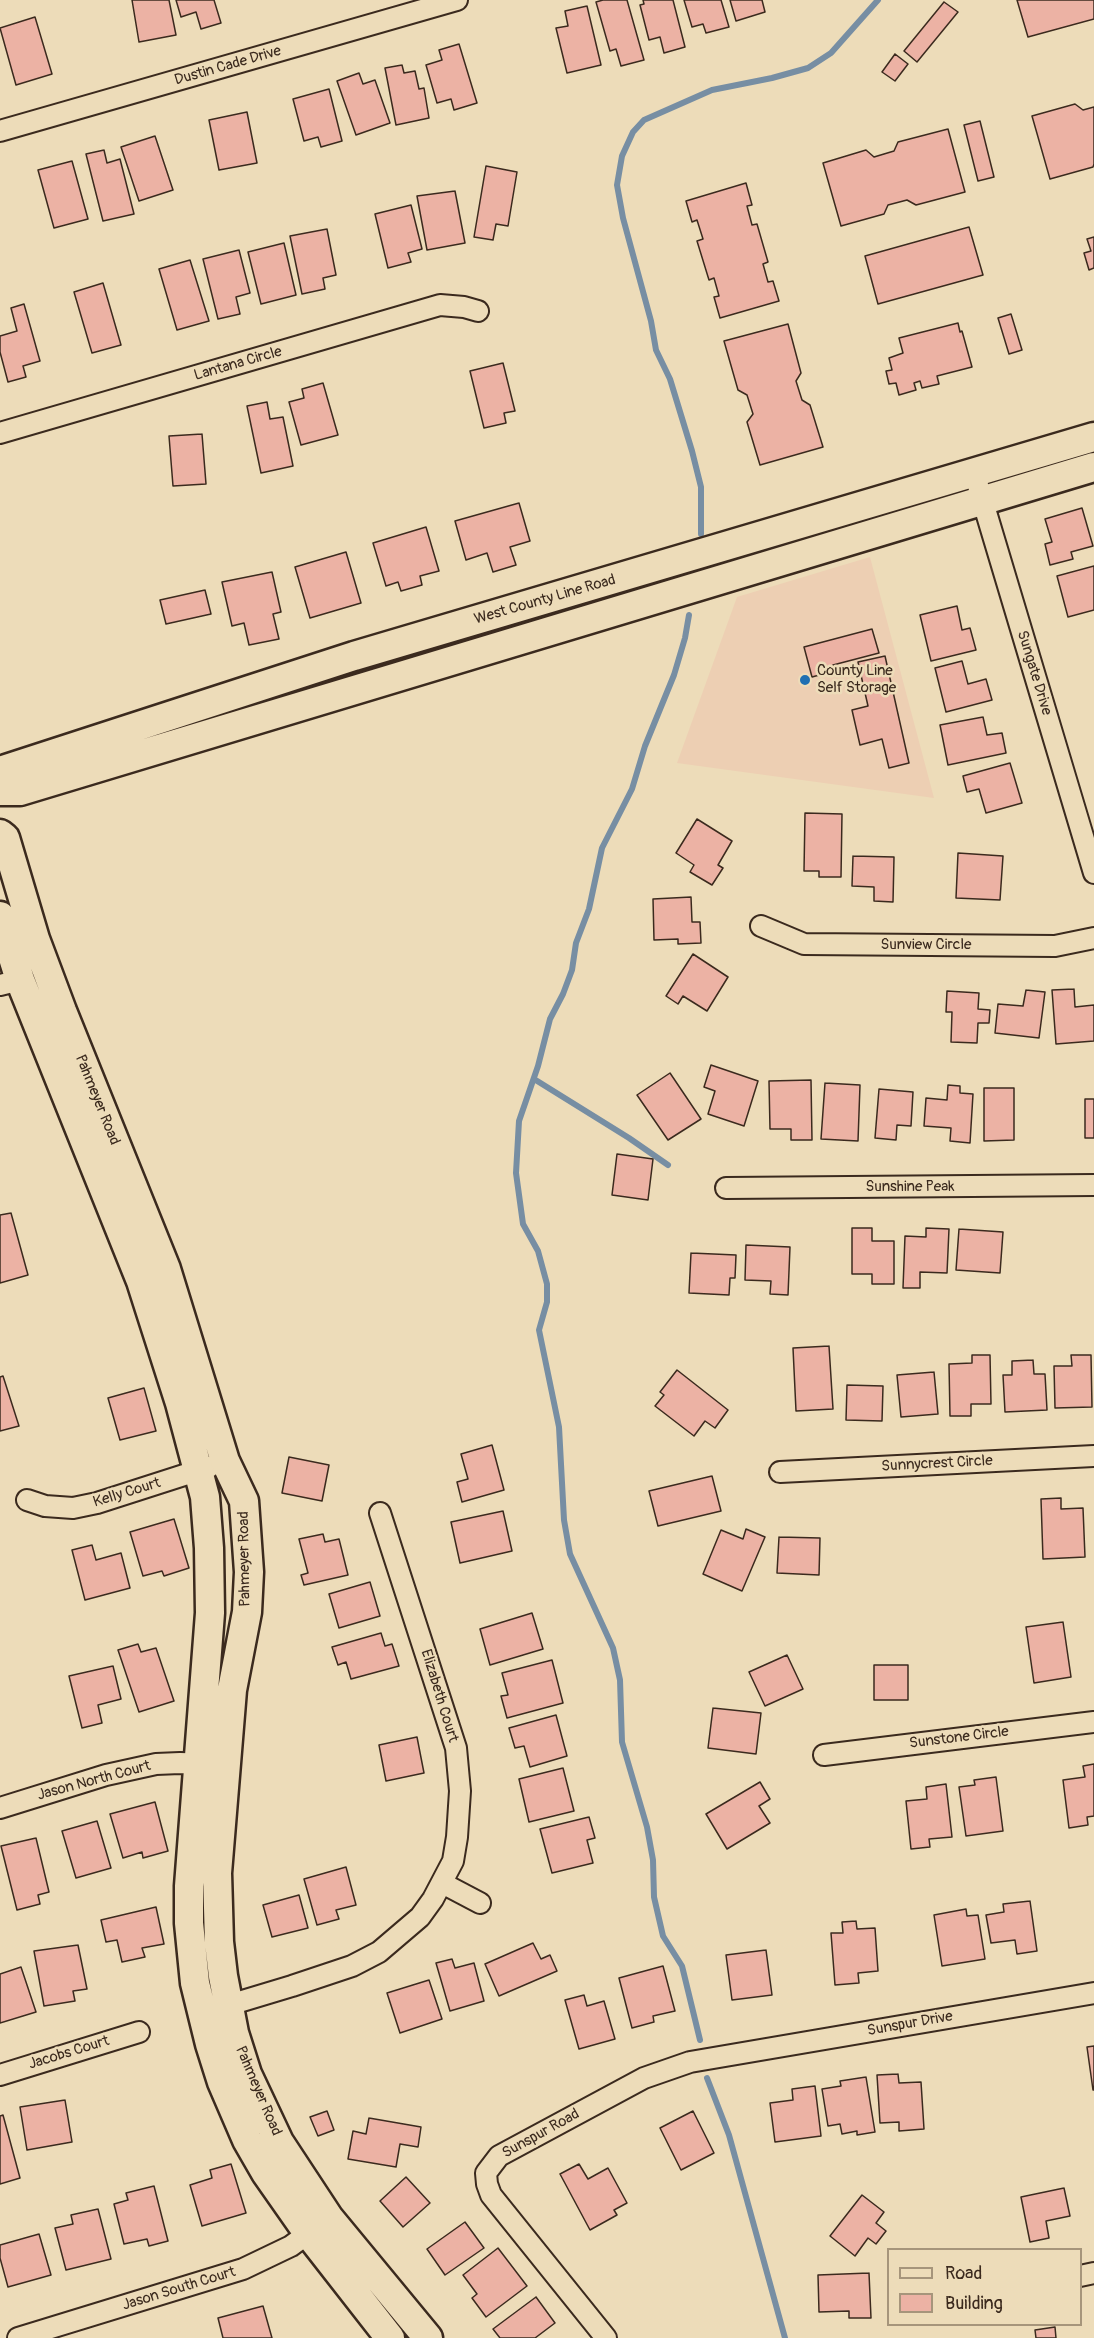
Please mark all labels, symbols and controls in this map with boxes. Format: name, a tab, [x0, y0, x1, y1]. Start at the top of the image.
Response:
street label: Dustin Cade Drive	[173, 42, 283, 90]
street label: Lantana Circle	[192, 343, 284, 385]
street label: West County Line Road	[472, 571, 618, 629]
street label: Sungate Drive	[1013, 628, 1055, 718]
place label: County Line Self Storage	[817, 662, 896, 697]
marker: County Line Self Storage	[798, 673, 812, 687]
street label: Sunview Circle	[881, 936, 971, 954]
street label: Pahmeyer Road	[71, 1052, 123, 1148]
street label: Sunshine Peak	[866, 1178, 954, 1196]
street label: Sunnycrest Circle	[881, 1452, 993, 1476]
street label: Kelly Court	[91, 1474, 163, 1512]
street label: Pahmeyer Road	[235, 1511, 255, 1607]
street label: Elizabeth Court	[416, 1647, 462, 1745]
street label: Sunstone Circle	[908, 1723, 1010, 1753]
street label: Jason North Court	[35, 1757, 153, 1805]
street label: Sunspur Drive	[866, 2008, 954, 2040]
street label: Jacobs Court	[26, 2032, 112, 2074]
street label: Pahmeyer Road	[231, 2043, 285, 2139]
street label: Sunspur Road	[499, 2105, 583, 2163]
legend	[887, 2248, 1082, 2326]
text: Road	[945, 2262, 982, 2285]
street label: Jason South Court	[120, 2263, 238, 2315]
text: Building	[945, 2292, 1003, 2315]

